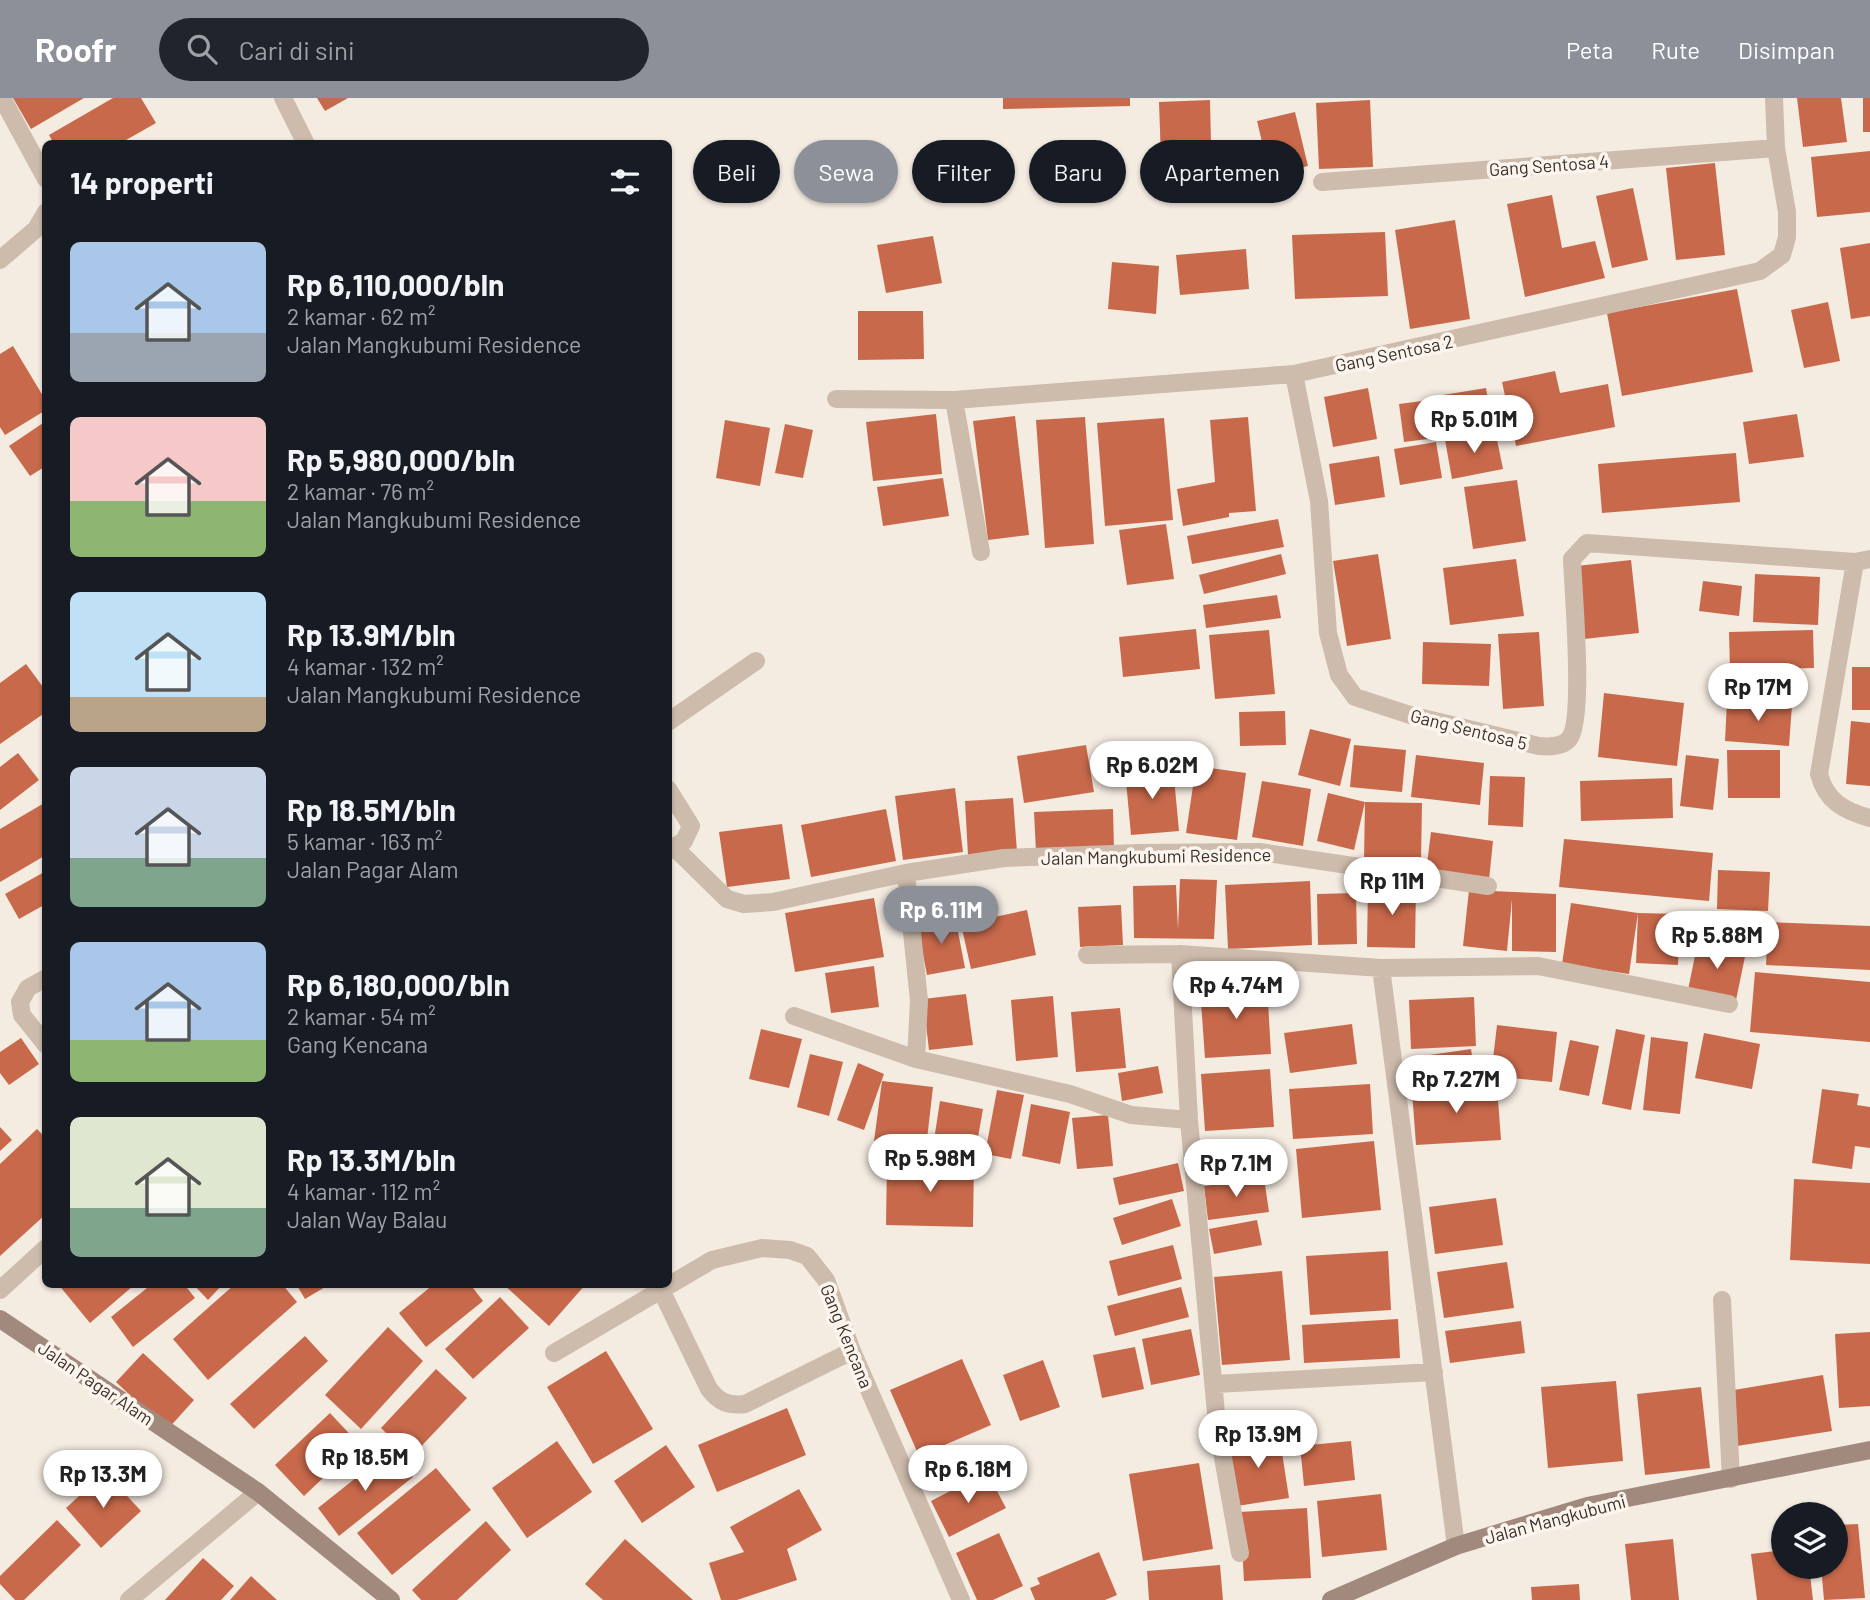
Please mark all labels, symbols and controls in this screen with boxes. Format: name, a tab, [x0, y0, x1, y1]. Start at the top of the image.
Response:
search box	[159, 18, 649, 81]
text: Roofr	[35, 29, 117, 69]
icon: search	[183, 30, 221, 68]
text: Cari di sini	[239, 34, 355, 65]
text: Peta	[1566, 35, 1613, 64]
text: Rute	[1651, 35, 1700, 64]
text: Disimpan	[1738, 35, 1835, 64]
chip: Beli	[693, 140, 780, 203]
chip: Sewa	[794, 140, 898, 203]
chip: Filter	[912, 140, 1015, 203]
chip: Baru	[1029, 140, 1126, 203]
chip: Apartemen	[1140, 140, 1304, 203]
street label: Gang Sentosa 4	[1488, 150, 1610, 180]
icon: filters	[606, 163, 644, 201]
text: 14 properti	[70, 164, 214, 200]
text: Rp 6,110,000/bln	[287, 266, 504, 302]
icon: home	[126, 270, 210, 354]
text: 2 kamar · 62 m²	[287, 302, 435, 330]
text: Jalan Mangkubumi Residence	[287, 330, 581, 358]
street label: Gang Sentosa 2	[1333, 330, 1455, 376]
pin: Rp 5.01M	[1402, 396, 1546, 455]
text: Rp 5.01M	[1430, 404, 1518, 432]
text: Rp 5,980,000/bln	[287, 441, 515, 477]
icon: home	[126, 445, 210, 529]
text: 2 kamar · 76 m²	[287, 477, 434, 505]
text: Jalan Mangkubumi Residence	[287, 505, 581, 533]
text: Rp 13.9M/bln	[287, 616, 456, 652]
icon: home	[126, 620, 210, 704]
text: 4 kamar · 132 m²	[287, 652, 444, 680]
pin: Rp 17M	[1701, 664, 1815, 723]
text: Rp 17M	[1724, 672, 1792, 700]
text: Jalan Mangkubumi Residence	[287, 680, 581, 708]
street label: Gang Sentosa 5	[1408, 704, 1530, 754]
pin: Rp 6.02M	[1080, 742, 1224, 801]
text: Rp 6.02M	[1106, 750, 1198, 778]
text: Rp 18.5M/bln	[287, 791, 456, 827]
icon: home	[126, 795, 210, 879]
text: 5 kamar · 163 m²	[287, 827, 443, 855]
street label: Jalan Mangkubumi Residence	[1041, 843, 1271, 869]
text: Jalan Pagar Alam	[287, 855, 458, 883]
pin: Rp 11M	[1335, 858, 1449, 917]
text: Rp 11M	[1360, 866, 1424, 894]
pin: Rp 6.11M	[869, 886, 1013, 946]
text: Rp 6.11M	[899, 895, 983, 923]
pin: Rp 5.88M	[1645, 912, 1789, 971]
text: Rp 5.88M	[1671, 920, 1763, 948]
pin: Rp 4.74M	[1164, 962, 1308, 1021]
text: Rp 6,180,000/bln	[287, 966, 510, 1002]
icon: home	[126, 970, 210, 1054]
text: Rp 4.74M	[1189, 970, 1283, 998]
text: 2 kamar · 54 m²	[287, 1002, 436, 1030]
text: Gang Kencana	[287, 1030, 428, 1058]
pin: Rp 7.27M	[1384, 1056, 1528, 1115]
text: Rp 7.27M	[1412, 1064, 1500, 1092]
pin: Rp 5.98M	[858, 1134, 1002, 1194]
pin: Rp 7.1M	[1171, 1140, 1301, 1199]
text: Rp 13.3M/bln	[287, 1141, 456, 1177]
text: Rp 5.98M	[884, 1143, 976, 1171]
icon: home	[126, 1145, 210, 1229]
text: Rp 7.1M	[1200, 1148, 1272, 1176]
text: 4 kamar · 112 m²	[287, 1177, 440, 1205]
text: Jalan Way Balau	[287, 1205, 447, 1233]
street label: Gang Kencana	[816, 1281, 878, 1391]
street label: Jalan Pagar Alam	[34, 1336, 158, 1430]
pin: Rp 13.9M	[1186, 1410, 1330, 1470]
text: Rp 13.9M	[1214, 1419, 1302, 1447]
pin: Rp 18.5M	[293, 1434, 437, 1493]
text: Rp 18.5M	[321, 1442, 409, 1470]
pin: Rp 6.18M	[896, 1446, 1040, 1505]
pin: Rp 13.3M	[31, 1450, 175, 1510]
text: Rp 6.18M	[924, 1454, 1012, 1482]
text: Rp 13.3M	[59, 1459, 147, 1487]
street label: Jalan Mangkubumi	[1482, 1490, 1628, 1548]
map controls	[1771, 1502, 1848, 1579]
button: layers	[1771, 1502, 1848, 1579]

